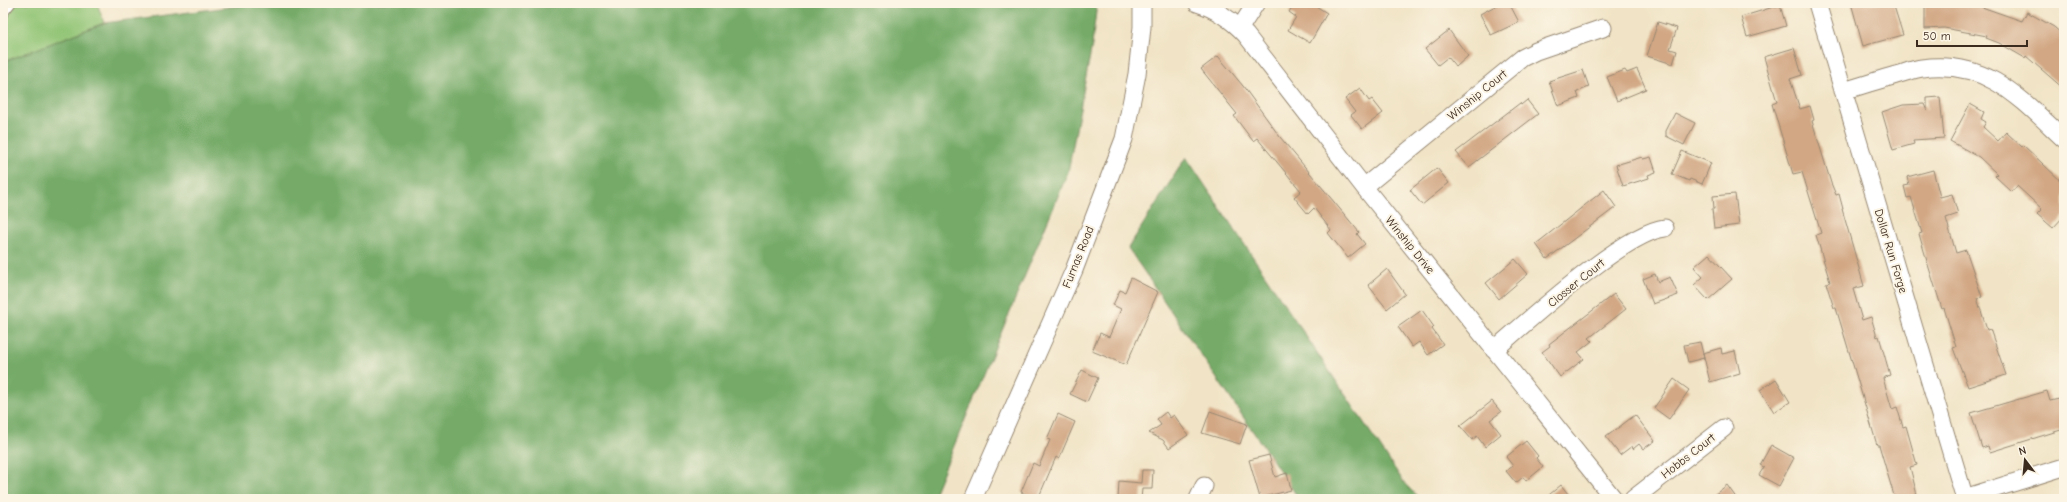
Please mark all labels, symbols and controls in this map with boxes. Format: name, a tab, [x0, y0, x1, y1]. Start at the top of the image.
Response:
scale bar	[1917, 22, 2027, 48]
text: 50 m	[1923, 29, 1951, 43]
street label: Winship Court	[1444, 66, 1510, 123]
street label: Dollar Run Forge	[1872, 207, 1910, 295]
street label: Winship Drive	[1382, 213, 1438, 277]
street label: Furnas Road	[1059, 224, 1097, 290]
street label: Closser Court	[1545, 255, 1608, 310]
street label: Hobbs Court	[1658, 430, 1718, 481]
north arrow	[2005, 440, 2045, 480]
text: N	[2017, 444, 2028, 458]

